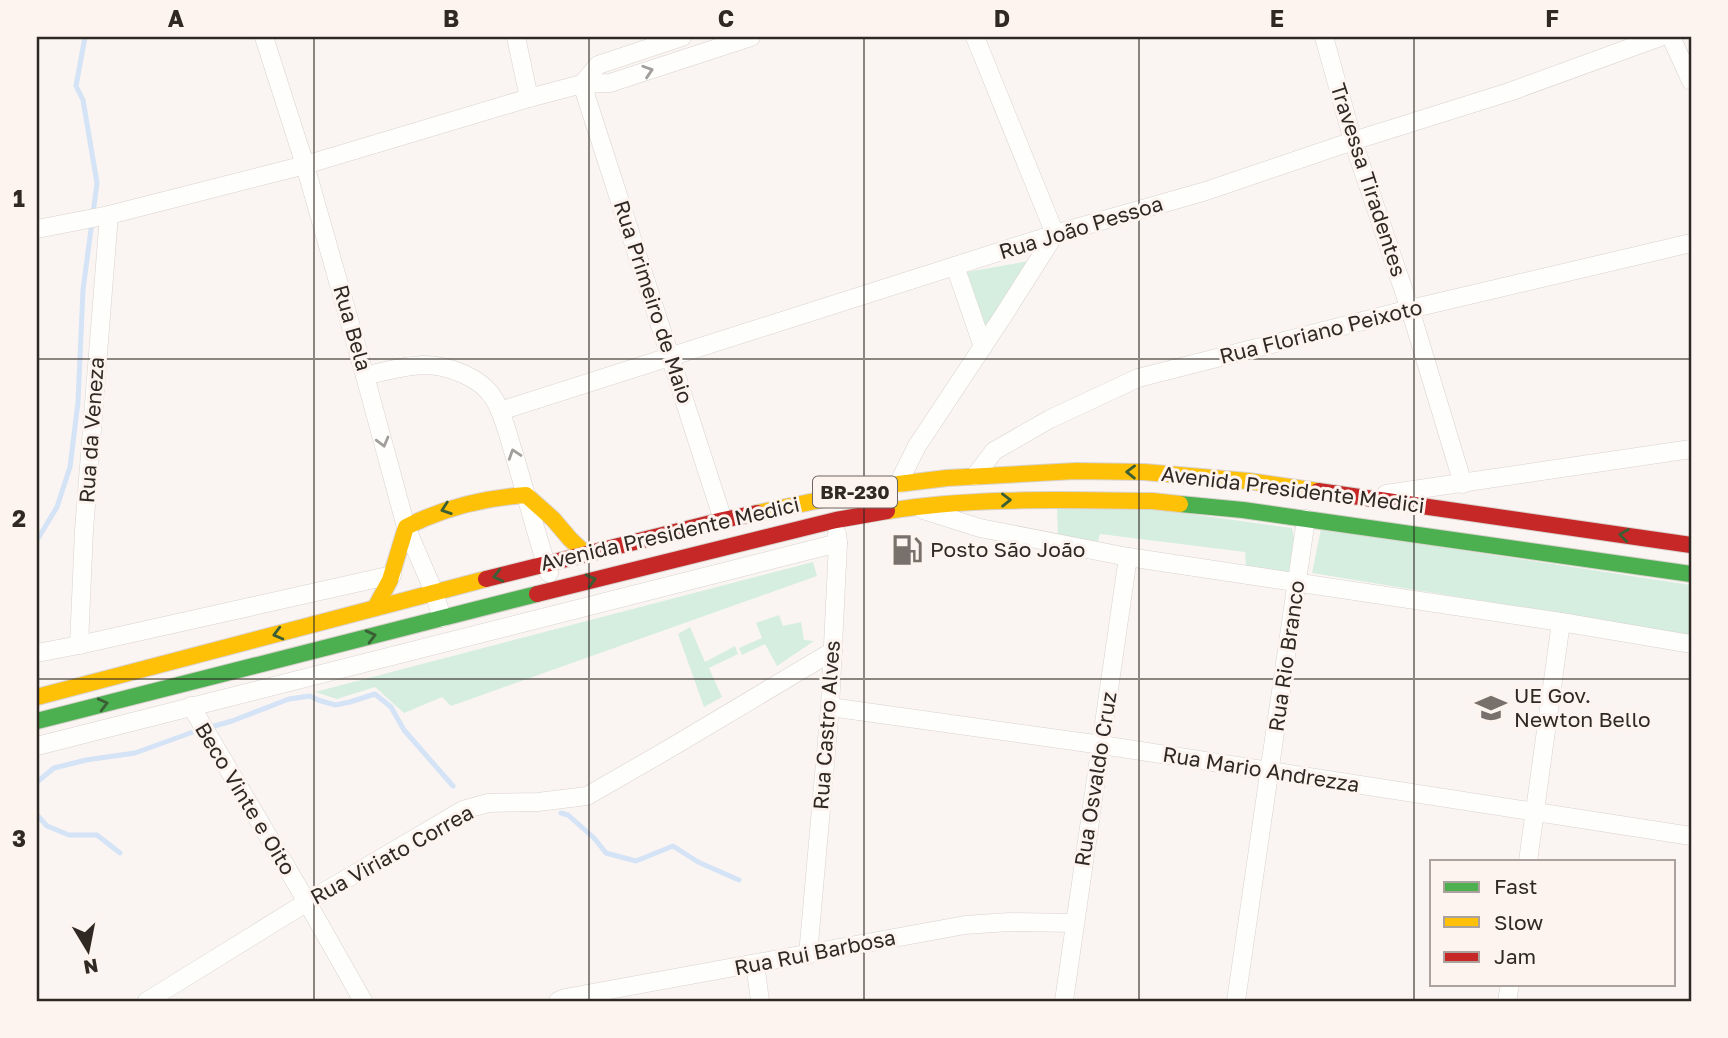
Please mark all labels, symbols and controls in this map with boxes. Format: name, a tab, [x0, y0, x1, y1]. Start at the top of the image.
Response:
text: A	[168, 4, 185, 32]
text: B	[443, 4, 459, 32]
text: C	[718, 4, 734, 32]
text: D	[994, 4, 1010, 32]
text: E	[1270, 4, 1284, 32]
text: F	[1545, 4, 1559, 32]
one-way arrow	[641, 65, 653, 79]
street label: Travessa Tiradentes	[1325, 80, 1412, 280]
text: 1	[13, 184, 25, 212]
street label: Rua João Pessoa	[996, 190, 1166, 264]
street label: Rua Primeiro de Maio	[609, 197, 699, 407]
street label: Rua Bela	[328, 282, 378, 374]
street label: Rua Floriano Peixoto	[1217, 293, 1425, 369]
street label: Rua da Veneza	[73, 356, 109, 504]
one-way arrow	[375, 435, 389, 447]
one-way arrow	[507, 449, 522, 461]
street label: Avenida Presidente Medici	[1160, 460, 1426, 518]
one-way arrow	[1125, 464, 1136, 480]
road number: BR-230	[813, 477, 897, 508]
street label: Avenida Presidente Medici	[538, 491, 802, 576]
one-way arrow	[1001, 493, 1012, 508]
one-way arrow	[440, 501, 452, 515]
text: 2	[12, 504, 26, 532]
one-way arrow	[1618, 527, 1630, 542]
fuel station icon: Posto São João	[890, 533, 924, 567]
place label: Posto São João	[930, 536, 1085, 562]
one-way arrow	[492, 568, 504, 582]
one-way arrow	[585, 574, 597, 588]
street label: Rua Rio Branco	[1263, 579, 1309, 733]
one-way arrow	[272, 626, 284, 640]
one-way arrow	[365, 630, 377, 644]
street label: Rua Castro Alves	[807, 639, 845, 811]
place label: UE Gov. Newton Bello	[1514, 682, 1651, 732]
street label: Rua Osvaldo Cruz	[1068, 690, 1122, 868]
school or university icon: UE Gov. Newton Bello	[1474, 691, 1508, 725]
one-way arrow	[97, 698, 109, 712]
street label: Beco Vinte e Oito	[190, 717, 302, 879]
street label: Rua Mario Andrezza	[1161, 741, 1361, 797]
street label: Rua Viriato Correa	[306, 799, 477, 910]
text: 3	[12, 824, 26, 852]
legend	[1430, 860, 1676, 986]
text: Fast	[1494, 873, 1537, 899]
text: Slow	[1494, 909, 1543, 935]
north arrow	[52, 916, 122, 986]
street label: Rua Rui Barbosa	[732, 924, 898, 980]
text: Jam	[1494, 943, 1536, 969]
text: N	[82, 955, 100, 980]

